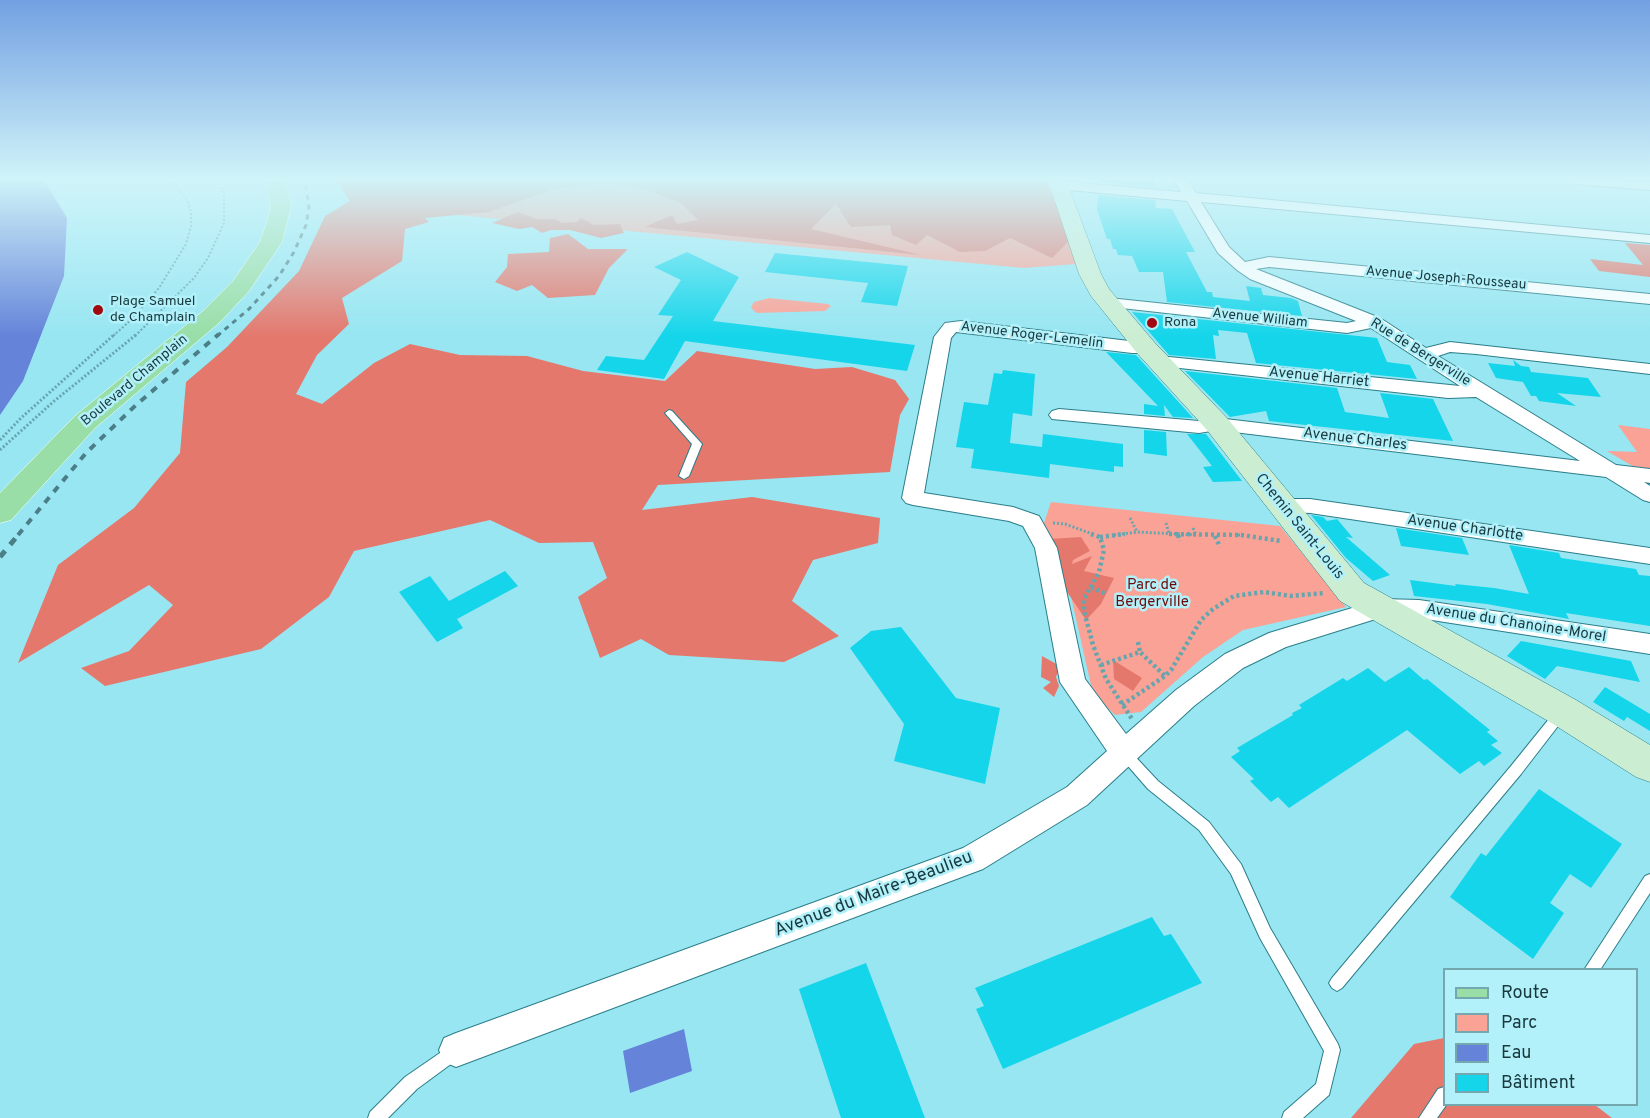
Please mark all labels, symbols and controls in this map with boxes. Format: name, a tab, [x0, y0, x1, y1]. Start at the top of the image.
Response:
street label: Avenue Joseph-Rousseau	[1365, 264, 1527, 294]
place label: Plage Samuel de Champlain	[110, 294, 196, 326]
marker: Plage Samuel de Champlain	[91, 303, 105, 317]
street label: Avenue William	[1212, 306, 1308, 332]
place label: Rona	[1164, 315, 1196, 331]
street label: Rue de Bergerville	[1367, 315, 1473, 391]
marker: Rona	[1145, 316, 1159, 330]
street label: Avenue Roger-Lemelin	[960, 319, 1104, 353]
street label: Boulevard Champlain	[78, 332, 192, 430]
street label: Avenue Harriet	[1268, 364, 1370, 392]
street label: Avenue Charles	[1302, 425, 1408, 455]
street label: Chemin Saint-Louis	[1251, 470, 1347, 584]
street label: Avenue Charlotte	[1406, 512, 1524, 546]
park label: Parc de Bergerville	[1115, 577, 1189, 612]
street label: Avenue du Chanoine-Morel	[1425, 601, 1607, 647]
street label: Avenue du Maire-Beaulieu	[772, 847, 976, 943]
legend	[1443, 968, 1638, 1106]
text: Route	[1501, 982, 1549, 1005]
text: Parc	[1501, 1012, 1537, 1035]
text: Eau	[1501, 1042, 1531, 1065]
text: Bâtiment	[1501, 1072, 1575, 1095]

